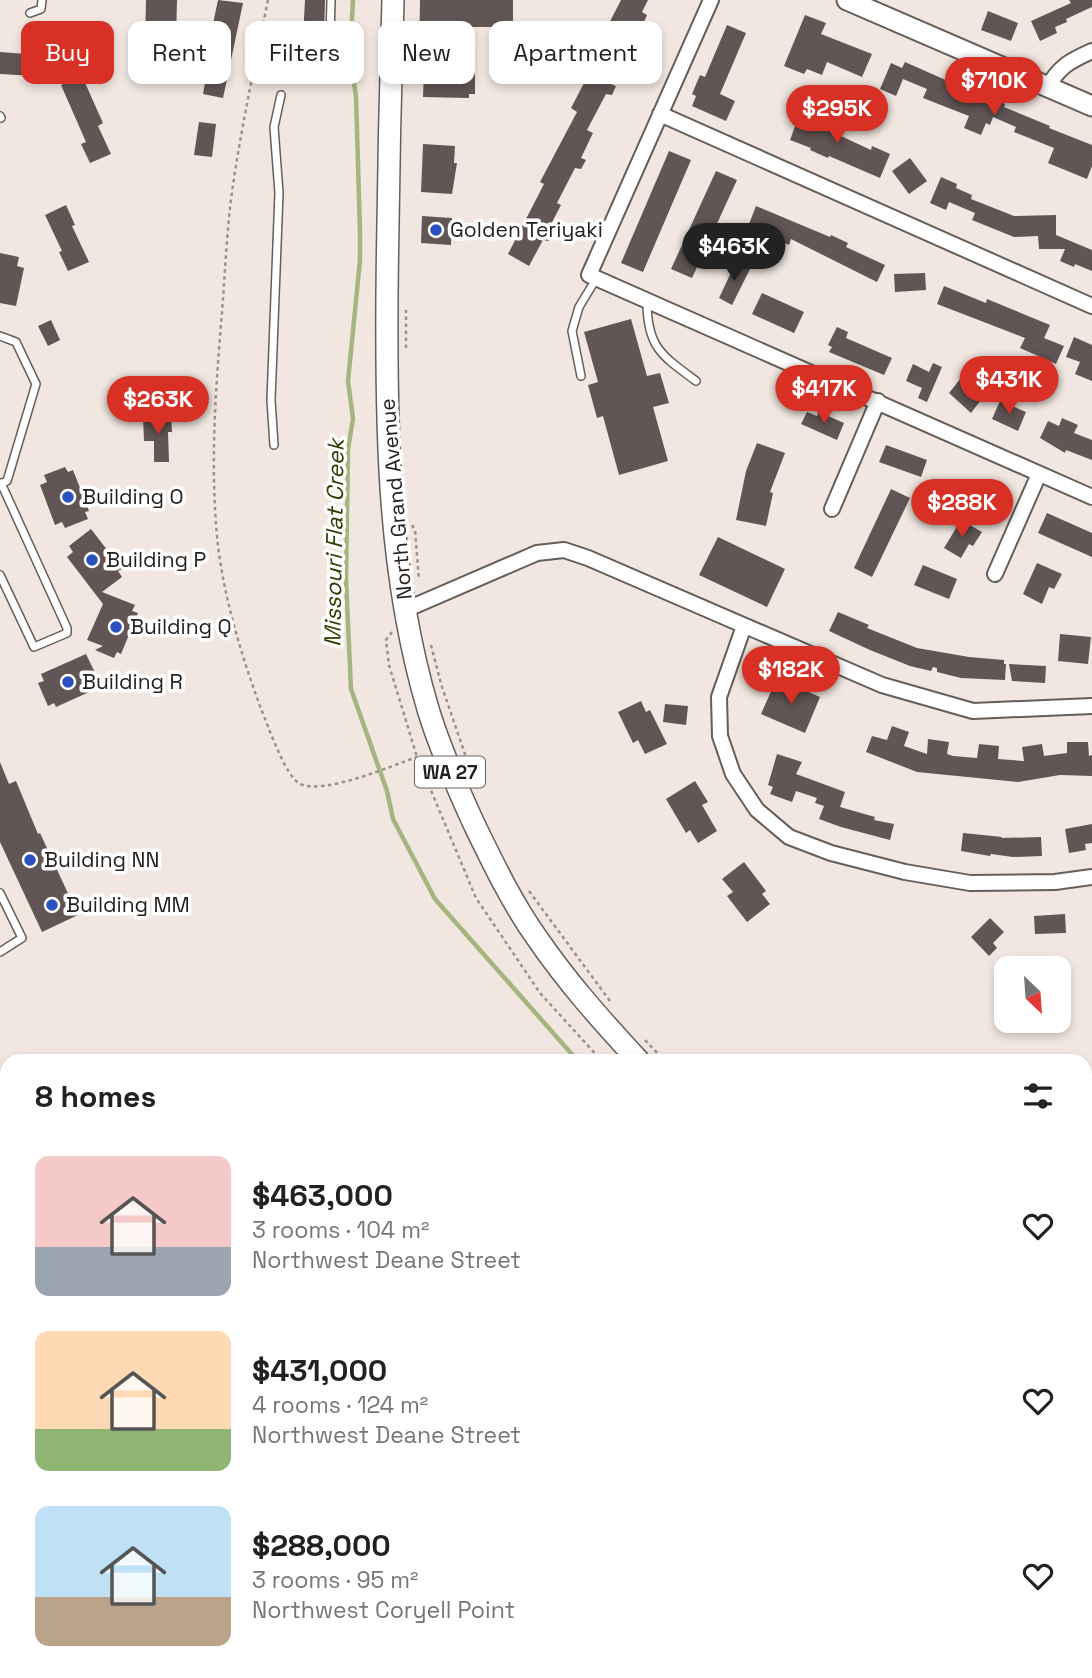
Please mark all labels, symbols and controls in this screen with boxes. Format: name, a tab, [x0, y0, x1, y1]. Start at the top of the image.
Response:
chip: Buy	[21, 21, 114, 84]
chip: Rent	[128, 21, 231, 84]
chip: Filters	[245, 21, 364, 84]
chip: New	[378, 21, 475, 84]
chip: Apartment	[489, 21, 662, 84]
pin: $710K	[945, 58, 1043, 117]
text: $710K	[961, 65, 1027, 95]
pin: $295K	[788, 86, 886, 145]
text: $295K	[802, 93, 872, 123]
place label: Golden Teriyaki	[450, 216, 603, 243]
marker: Golden Teriyaki	[428, 222, 444, 238]
pin: $463K	[685, 224, 783, 283]
text: $463K	[698, 231, 770, 261]
pin: $431K	[960, 356, 1058, 416]
text: $431K	[976, 364, 1042, 394]
pin: $417K	[775, 366, 873, 425]
text: $417K	[791, 373, 857, 403]
pin: $263K	[109, 376, 207, 436]
text: $263K	[123, 384, 193, 414]
street label: North Grand Avenue	[373, 397, 418, 601]
water label: Missouri Flat Creek	[317, 436, 351, 647]
pin: $288K	[913, 480, 1011, 539]
place label: Building O	[82, 483, 184, 510]
text: $288K	[927, 487, 997, 517]
marker: Building O	[60, 489, 76, 505]
place label: Building P	[106, 546, 206, 573]
marker: Building P	[84, 552, 100, 568]
place label: Building Q	[130, 613, 232, 640]
marker: Building Q	[108, 619, 124, 635]
pin: $182K	[742, 646, 840, 706]
text: $182K	[758, 654, 824, 684]
place label: Building R	[82, 668, 183, 695]
marker: Building R	[60, 674, 76, 690]
road number: WA 27	[415, 757, 485, 788]
place label: Building NN	[44, 846, 159, 873]
marker: Building NN	[22, 852, 38, 868]
place label: Building MM	[66, 891, 190, 918]
marker: Building MM	[44, 897, 60, 913]
north arrow	[994, 956, 1071, 1032]
map controls	[994, 956, 1071, 1033]
text: 8 homes	[35, 1077, 156, 1116]
icon: filters	[1019, 1077, 1057, 1115]
text: $463,000	[252, 1176, 393, 1215]
icon: home	[91, 1184, 175, 1268]
icon: heart	[1019, 1207, 1057, 1245]
text: 3 rooms · 104 m²	[252, 1215, 429, 1245]
text: Northwest Deane Street	[252, 1245, 521, 1275]
text: $431,000	[252, 1351, 387, 1390]
icon: home	[91, 1359, 175, 1443]
icon: heart	[1019, 1382, 1057, 1420]
text: 4 rooms · 124 m²	[252, 1390, 428, 1420]
text: Northwest Deane Street	[252, 1420, 521, 1450]
text: $288,000	[252, 1526, 391, 1565]
icon: home	[91, 1534, 175, 1618]
icon: heart	[1019, 1557, 1057, 1595]
text: 3 rooms · 95 m²	[252, 1565, 418, 1595]
text: Northwest Coryell Point	[252, 1595, 515, 1625]

